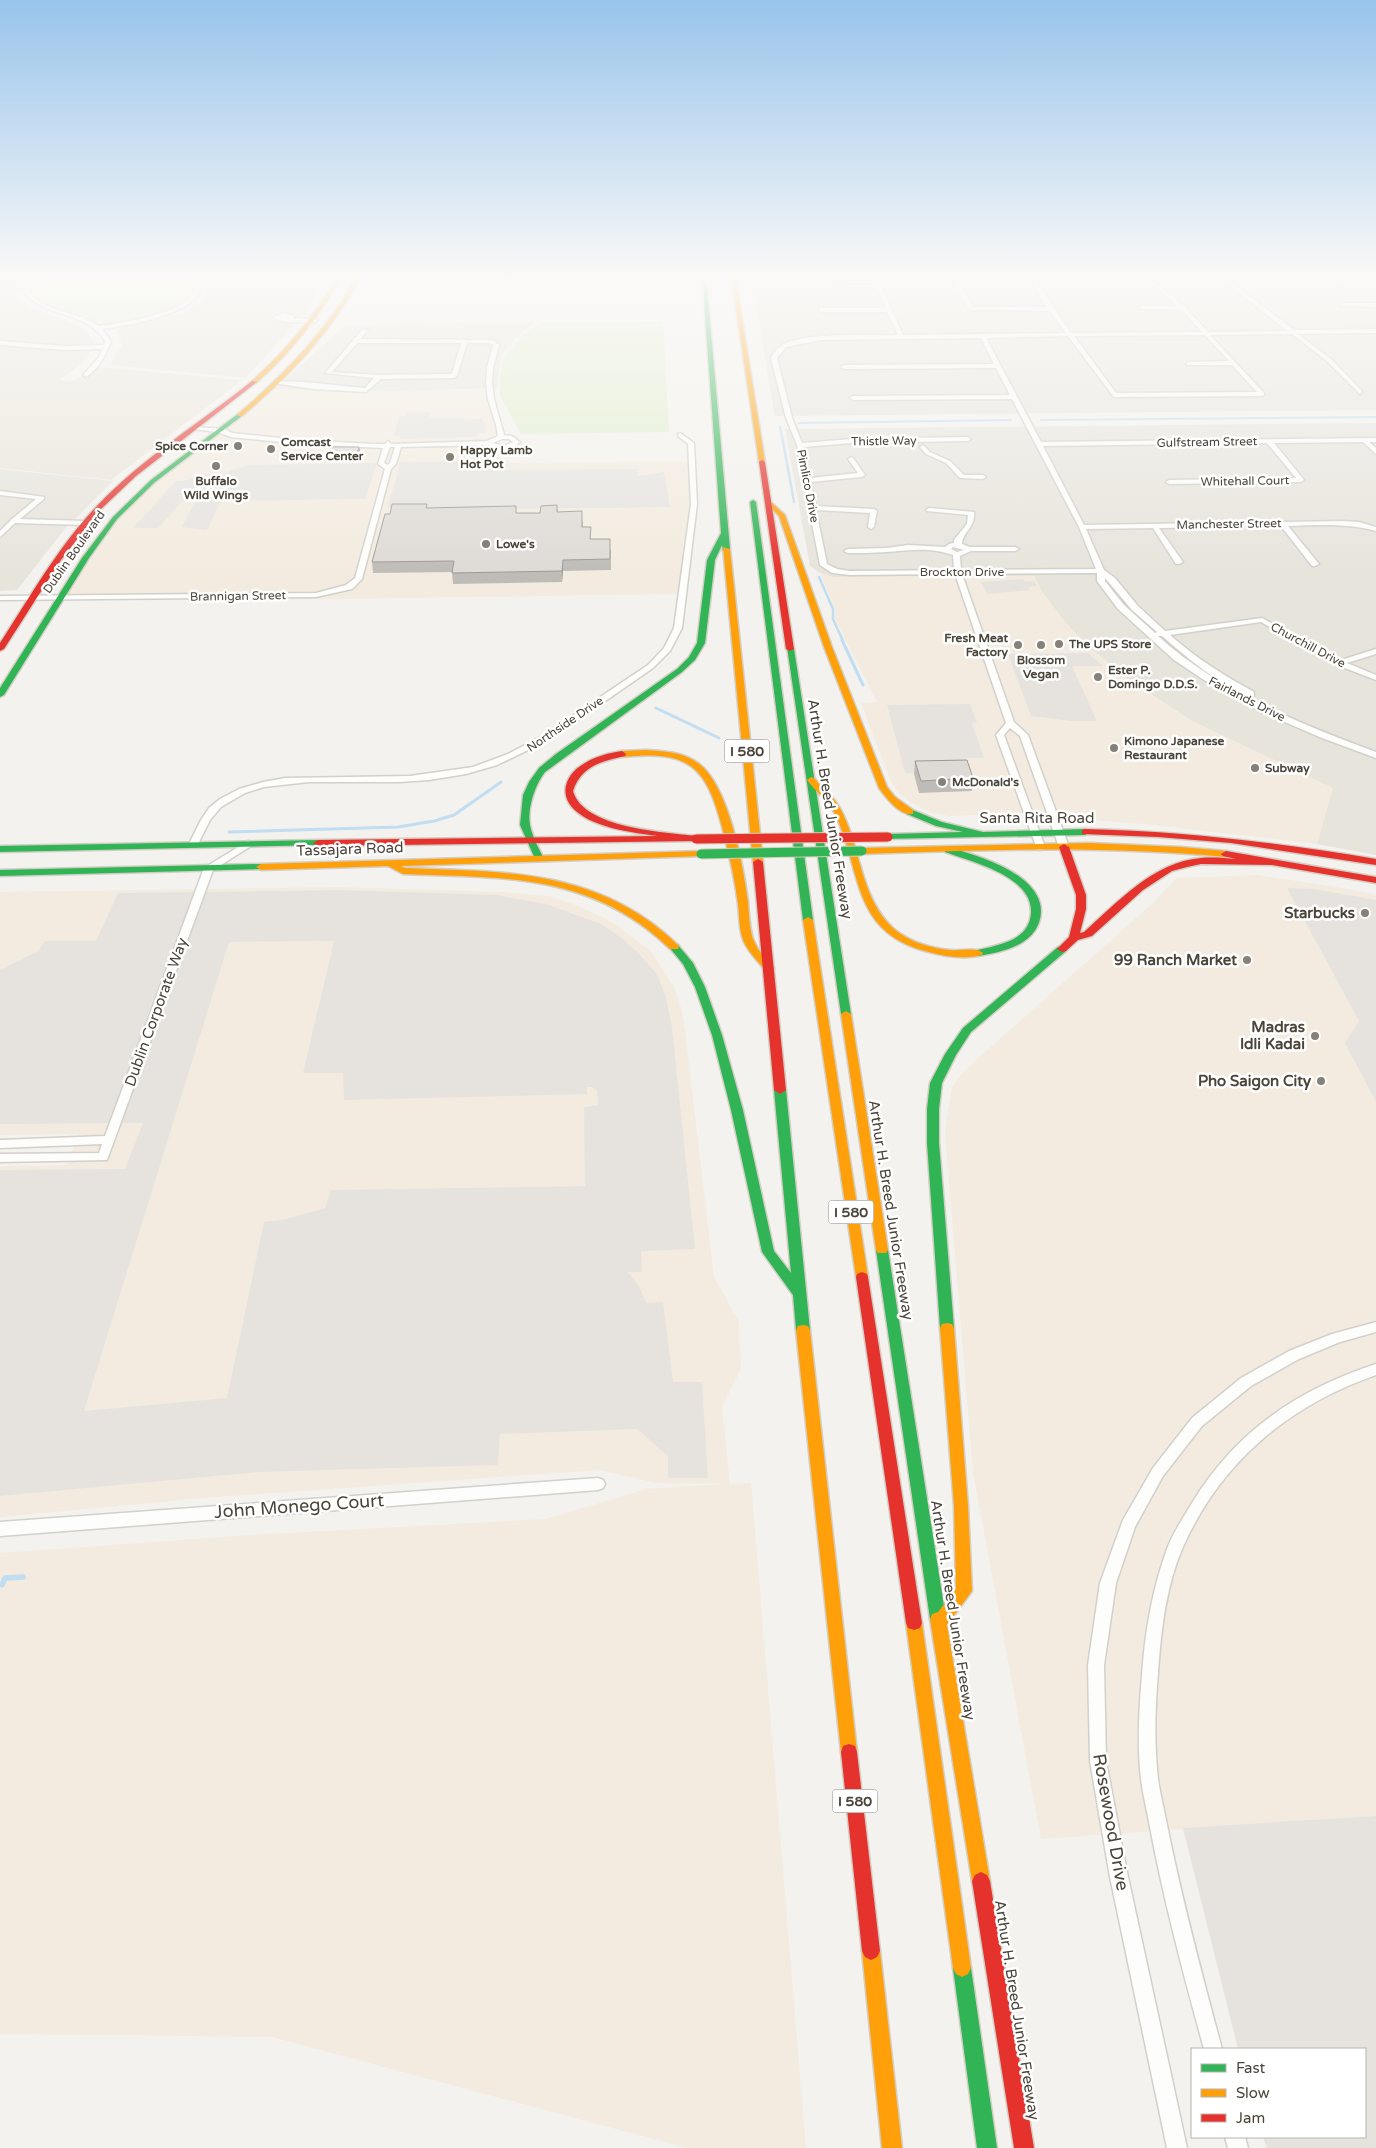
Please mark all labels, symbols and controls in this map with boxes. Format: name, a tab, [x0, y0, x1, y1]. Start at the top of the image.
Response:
street label: Thistle Way	[851, 433, 917, 449]
street label: Gulfstream Street	[1157, 434, 1258, 450]
place label: Comcast Service Center	[281, 435, 364, 463]
place label: Spice Corner	[155, 439, 228, 454]
marker: Spice Corner	[232, 440, 244, 452]
marker: Comcast Service Center	[265, 443, 277, 455]
place label: Happy Lamb Hot Pot	[460, 443, 533, 471]
street label: Pimlico Drive	[794, 448, 822, 524]
marker: Happy Lamb Hot Pot	[444, 451, 456, 463]
marker: Buffalo Wild Wings	[210, 460, 222, 472]
street label: Whitehall Court	[1200, 473, 1290, 489]
place label: Buffalo Wild Wings	[184, 474, 248, 503]
street label: Dublin Boulevard	[40, 508, 108, 596]
street label: Manchester Street	[1176, 516, 1282, 532]
place label: Lowe's	[496, 537, 535, 551]
marker: Lowe's	[480, 538, 492, 550]
street label: Brockton Drive	[920, 565, 1005, 579]
street label: Brannigan Street	[190, 588, 287, 604]
street label: Churchill Drive	[1268, 619, 1348, 671]
place label: Fresh Meat Factory	[944, 631, 1009, 660]
place label: The UPS Store	[1068, 637, 1151, 651]
marker: The UPS Store	[1053, 638, 1065, 650]
marker: Fresh Meat Factory	[1012, 639, 1024, 651]
marker: Blossom Vegan	[1035, 639, 1047, 651]
place label: Blossom Vegan	[1017, 653, 1065, 682]
place label: Ester P. Domingo D.D.S.	[1108, 663, 1198, 692]
marker: Ester P. Domingo D.D.S.	[1092, 671, 1104, 683]
street label: Fairlands Drive	[1207, 674, 1288, 724]
street label: Northside Drive	[524, 693, 606, 755]
street label: Arthur H. Breed Junior Freeway	[804, 698, 856, 920]
place label: Kimono Japanese Restaurant	[1124, 734, 1225, 762]
road number: I 580	[724, 739, 770, 762]
marker: Kimono Japanese Restaurant	[1108, 742, 1120, 754]
place label: Subway	[1265, 761, 1310, 776]
marker: Subway	[1249, 762, 1261, 774]
place label: McDonald's	[952, 775, 1019, 789]
marker: McDonald's	[936, 776, 948, 788]
street label: Santa Rita Road	[980, 809, 1094, 827]
street label: Tassajara Road	[296, 838, 404, 860]
place label: Starbucks	[1284, 904, 1355, 922]
marker: Starbucks	[1359, 907, 1371, 919]
street label: Dublin Corporate Way	[121, 935, 191, 1089]
place label: 99 Ranch Market	[1114, 951, 1237, 969]
marker: 99 Ranch Market	[1241, 954, 1253, 966]
place label: Madras Idli Kadai	[1240, 1018, 1305, 1053]
marker: Madras Idli Kadai	[1309, 1030, 1321, 1042]
place label: Pho Saigon City	[1198, 1072, 1311, 1091]
marker: Pho Saigon City	[1315, 1075, 1327, 1087]
street label: Arthur H. Breed Junior Freeway	[865, 1099, 917, 1321]
road number: I 580	[828, 1200, 874, 1224]
street label: John Monego Court	[213, 1489, 385, 1523]
street label: Arthur H. Breed Junior Freeway	[927, 1499, 979, 1721]
street label: Rosewood Drive	[1088, 1752, 1134, 1892]
road number: I 580	[832, 1790, 878, 1812]
street label: Arthur H. Breed Junior Freeway	[991, 1899, 1043, 2121]
legend	[1191, 2048, 1366, 2138]
text: Fast	[1236, 2059, 1266, 2077]
text: Slow	[1236, 2084, 1270, 2102]
text: Jam	[1236, 2109, 1265, 2127]

